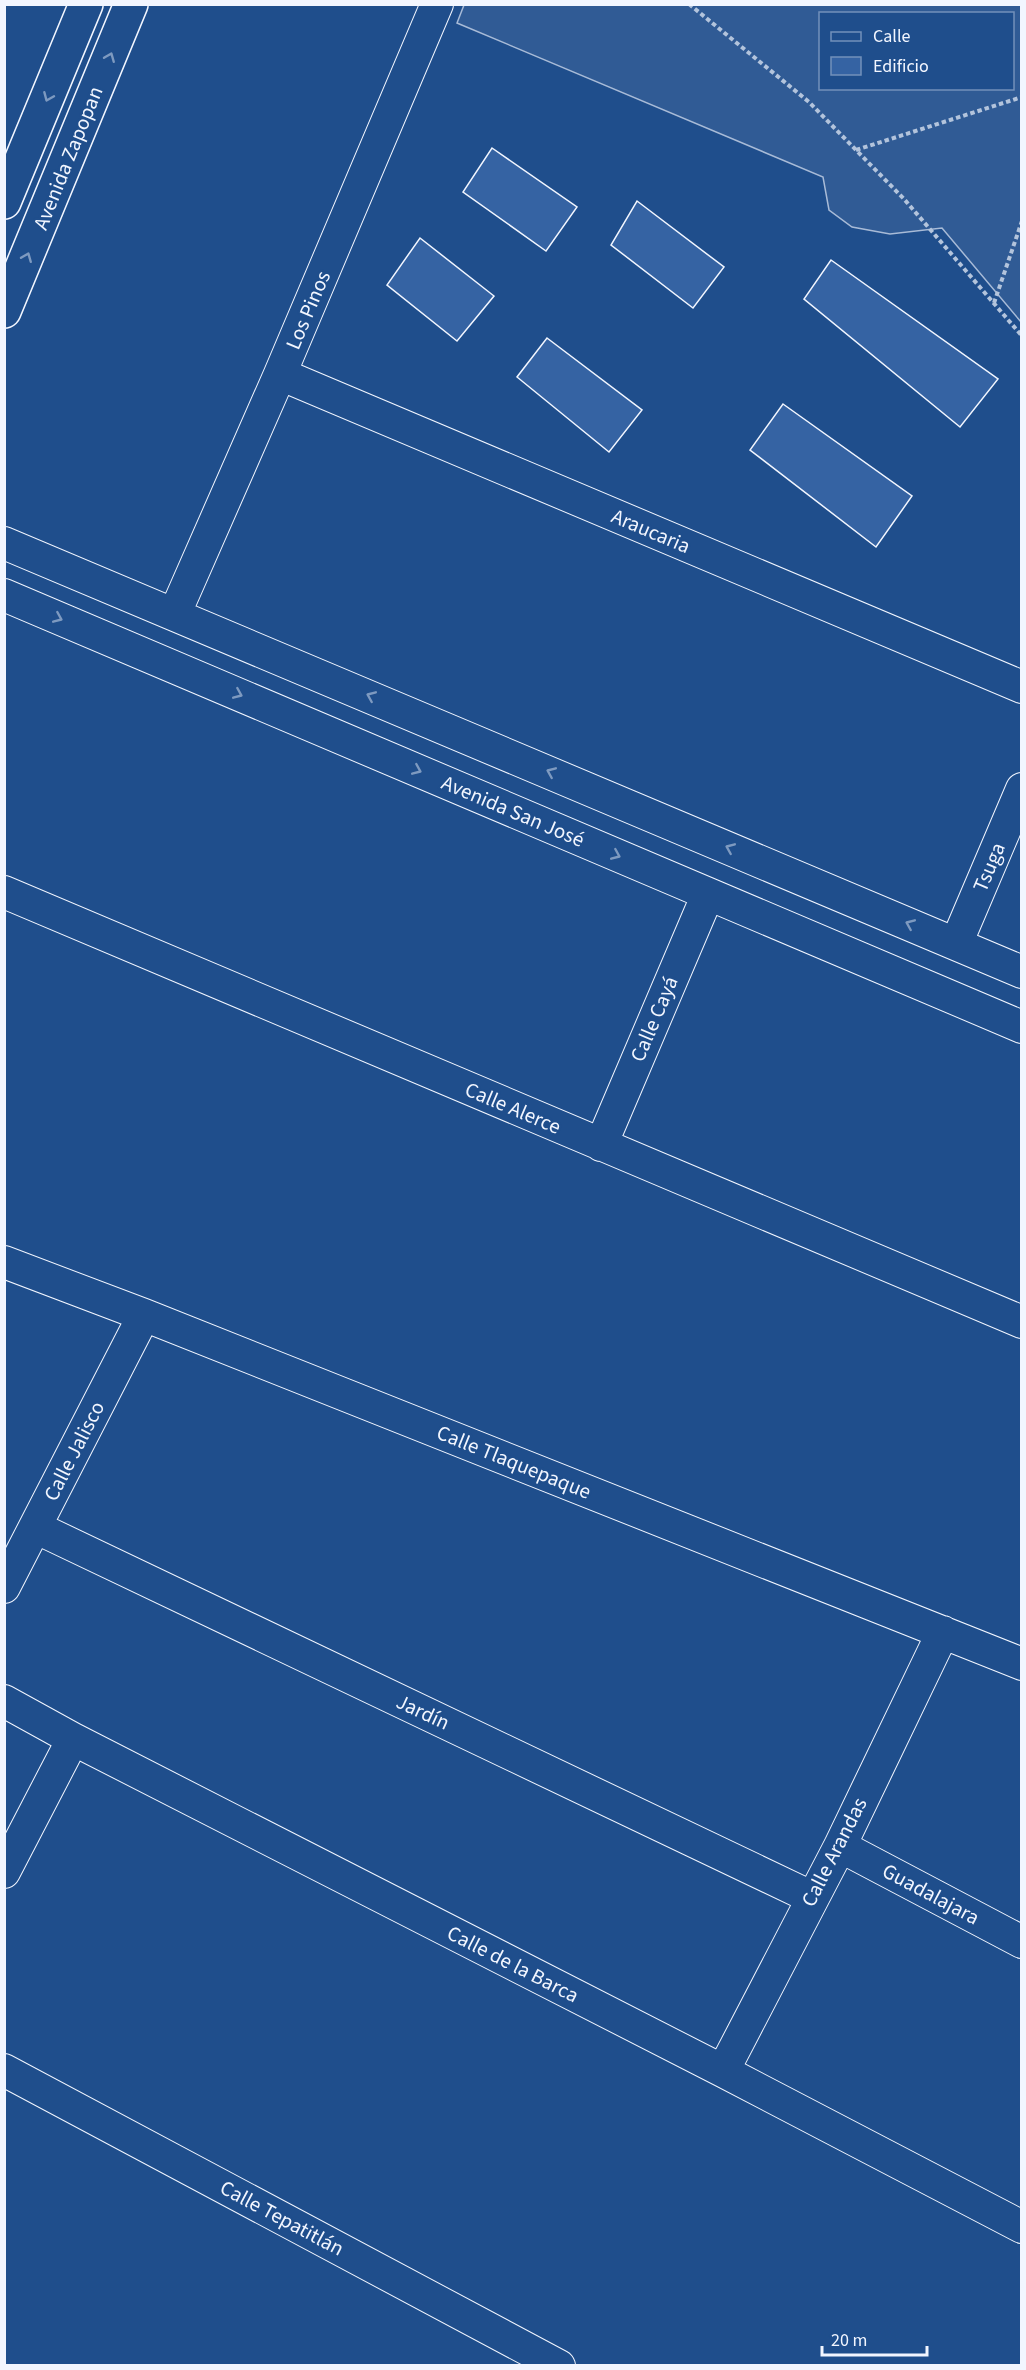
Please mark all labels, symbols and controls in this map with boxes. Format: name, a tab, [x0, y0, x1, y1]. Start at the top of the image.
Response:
legend	[819, 12, 1014, 90]
text: Calle	[873, 24, 911, 49]
one-way arrow	[103, 52, 115, 63]
text: Edificio	[873, 54, 929, 79]
street label: Avenida Zapopan	[26, 82, 110, 234]
one-way arrow	[43, 91, 55, 102]
one-way arrow	[20, 252, 32, 263]
street label: Los Pinos	[278, 266, 338, 354]
street label: Araucaria	[607, 501, 695, 561]
one-way arrow	[52, 611, 63, 623]
one-way arrow	[231, 687, 242, 699]
one-way arrow	[366, 691, 377, 703]
one-way arrow	[411, 763, 422, 775]
street label: Avenida San José	[437, 767, 589, 855]
one-way arrow	[546, 767, 557, 779]
street label: Tsuga	[965, 838, 1013, 896]
one-way arrow	[726, 843, 737, 855]
one-way arrow	[610, 848, 621, 860]
one-way arrow	[905, 919, 916, 931]
street label: Calle Cayá	[623, 972, 685, 1066]
street label: Calle Alerce	[460, 1074, 566, 1142]
street label: Calle Jalisco	[36, 1396, 112, 1506]
street label: Calle Tlaquepaque	[432, 1417, 596, 1507]
street label: Jardín	[391, 1687, 455, 1737]
street label: Calle Arandas	[794, 1792, 875, 1912]
street label: Guadalajara	[877, 1856, 985, 1932]
street label: Calle de la Barca	[442, 1918, 584, 2010]
street label: Calle Tepatitlán	[215, 2173, 349, 2263]
scale bar	[822, 2319, 927, 2357]
text: 20 m	[831, 2328, 867, 2353]

